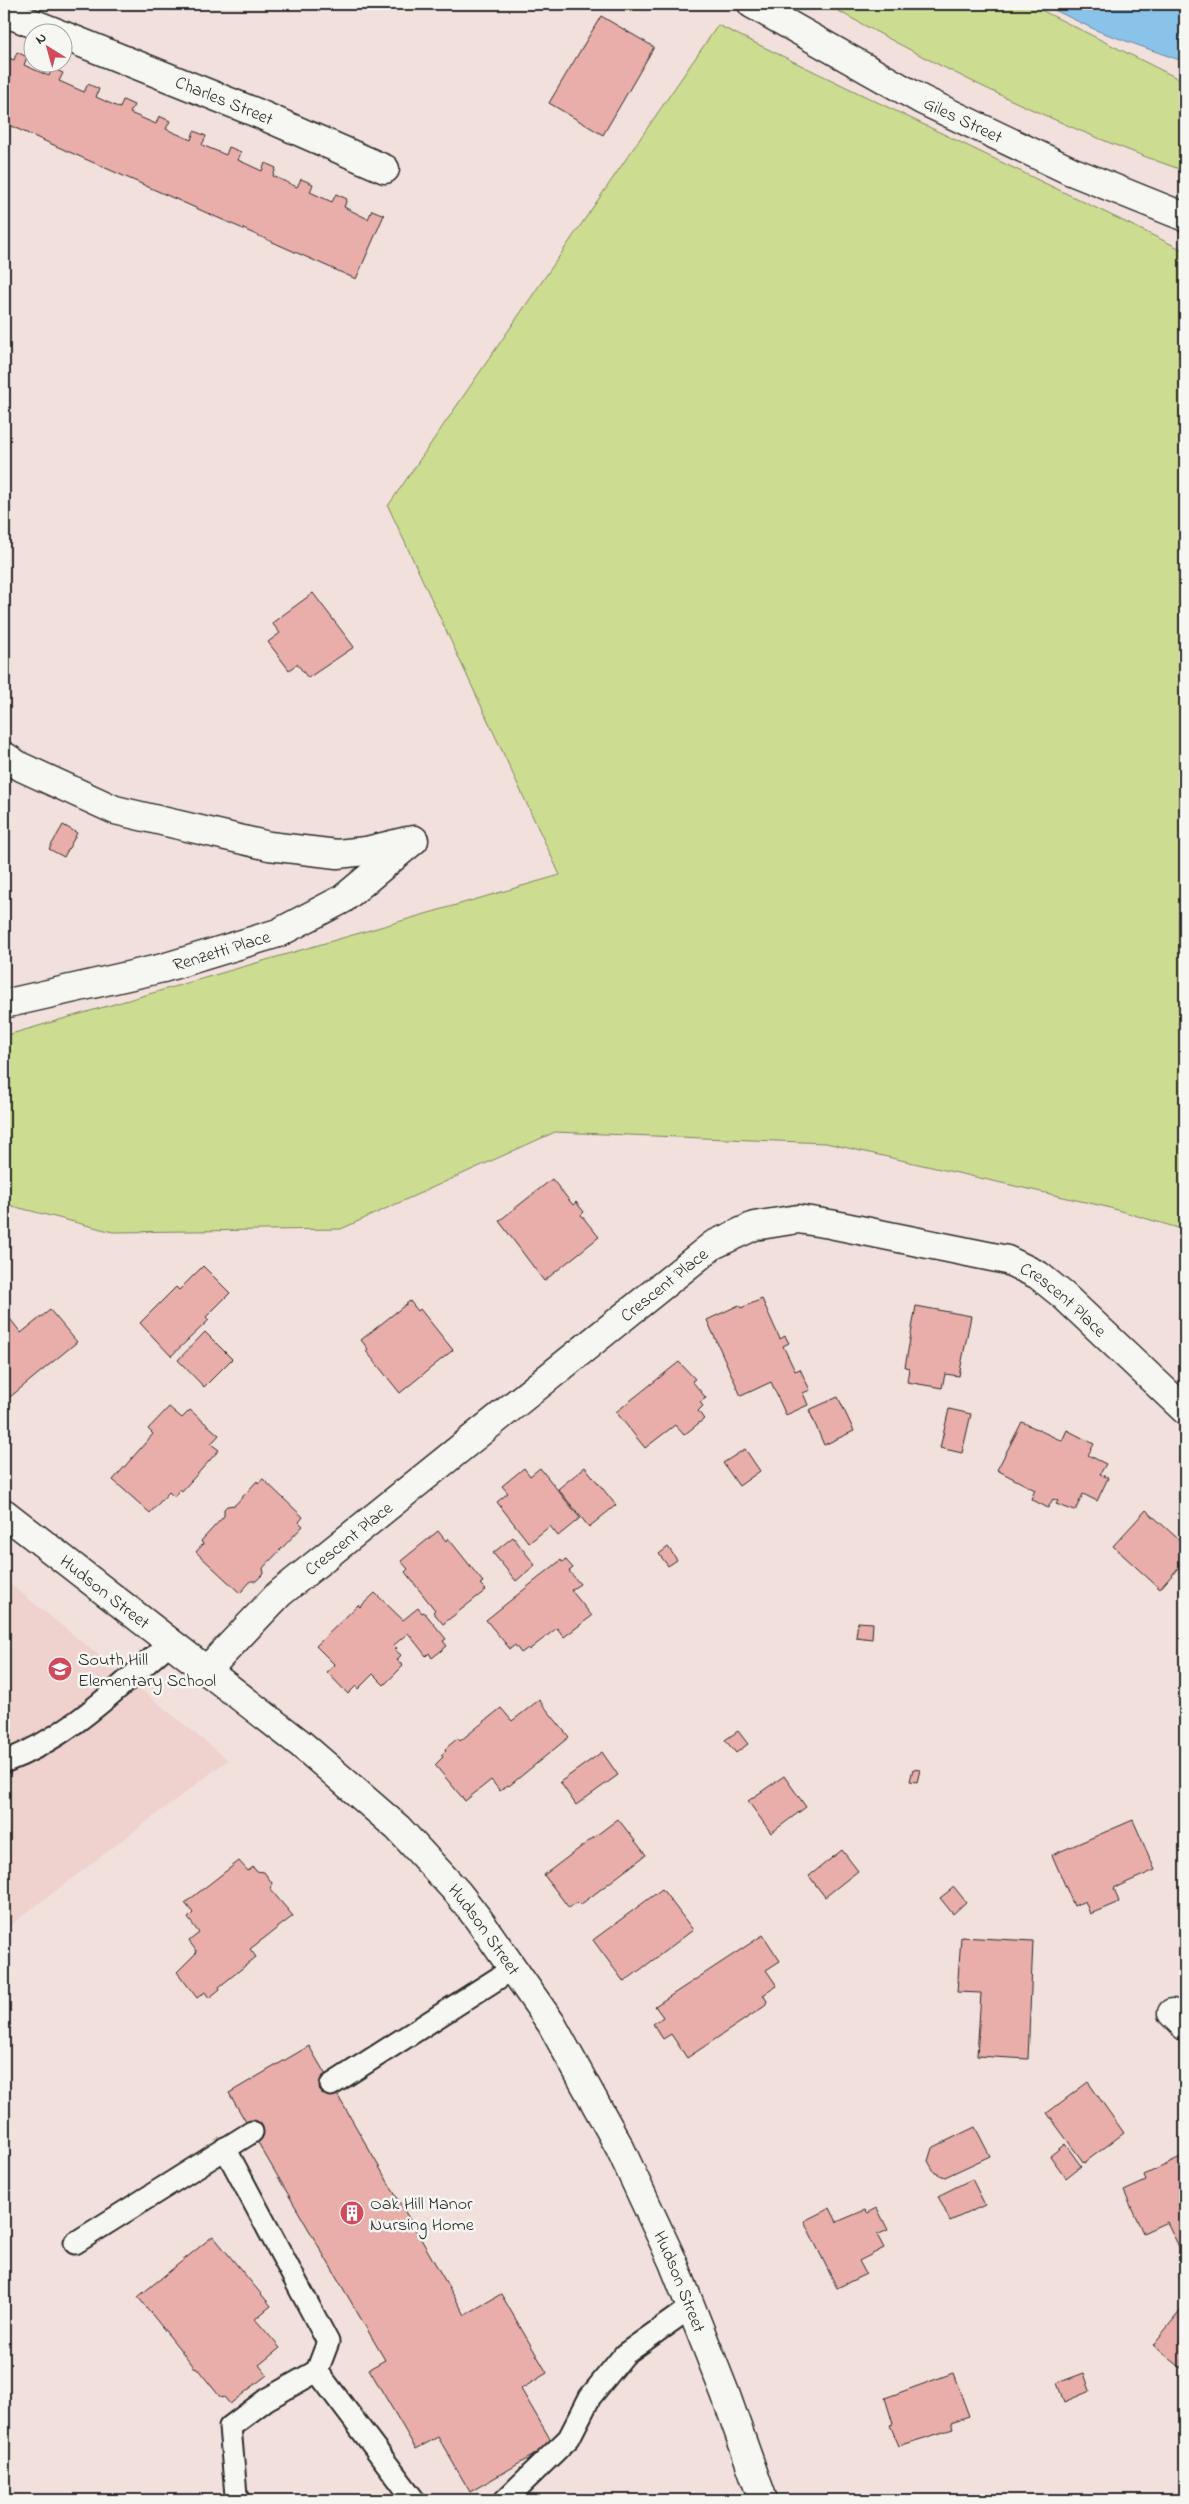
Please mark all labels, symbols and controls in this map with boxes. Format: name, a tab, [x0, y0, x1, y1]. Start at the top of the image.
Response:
north arrow	[22, 22, 72, 72]
text: N	[31, 28, 51, 50]
street label: Charles Street	[171, 70, 277, 134]
street label: Giles Street	[919, 92, 1006, 151]
street label: Renzetti Place	[170, 925, 275, 979]
street label: Crescent Place	[616, 1242, 715, 1330]
street label: Crescent Place	[1015, 1257, 1112, 1345]
street label: Crescent Place	[300, 1496, 400, 1583]
street label: Hudson Street	[53, 1550, 154, 1637]
place label: South Hill Elementary School	[78, 1648, 216, 1695]
school or university icon: South Hill Elementary School	[47, 1656, 73, 1682]
street label: Hudson Street	[441, 1879, 525, 1982]
place label: Oak Hill Manor Nursing Home	[370, 2192, 475, 2240]
building icon: Oak Hill Manor Nursing Home	[339, 2200, 365, 2226]
street label: Hudson Street	[645, 2227, 711, 2337]

